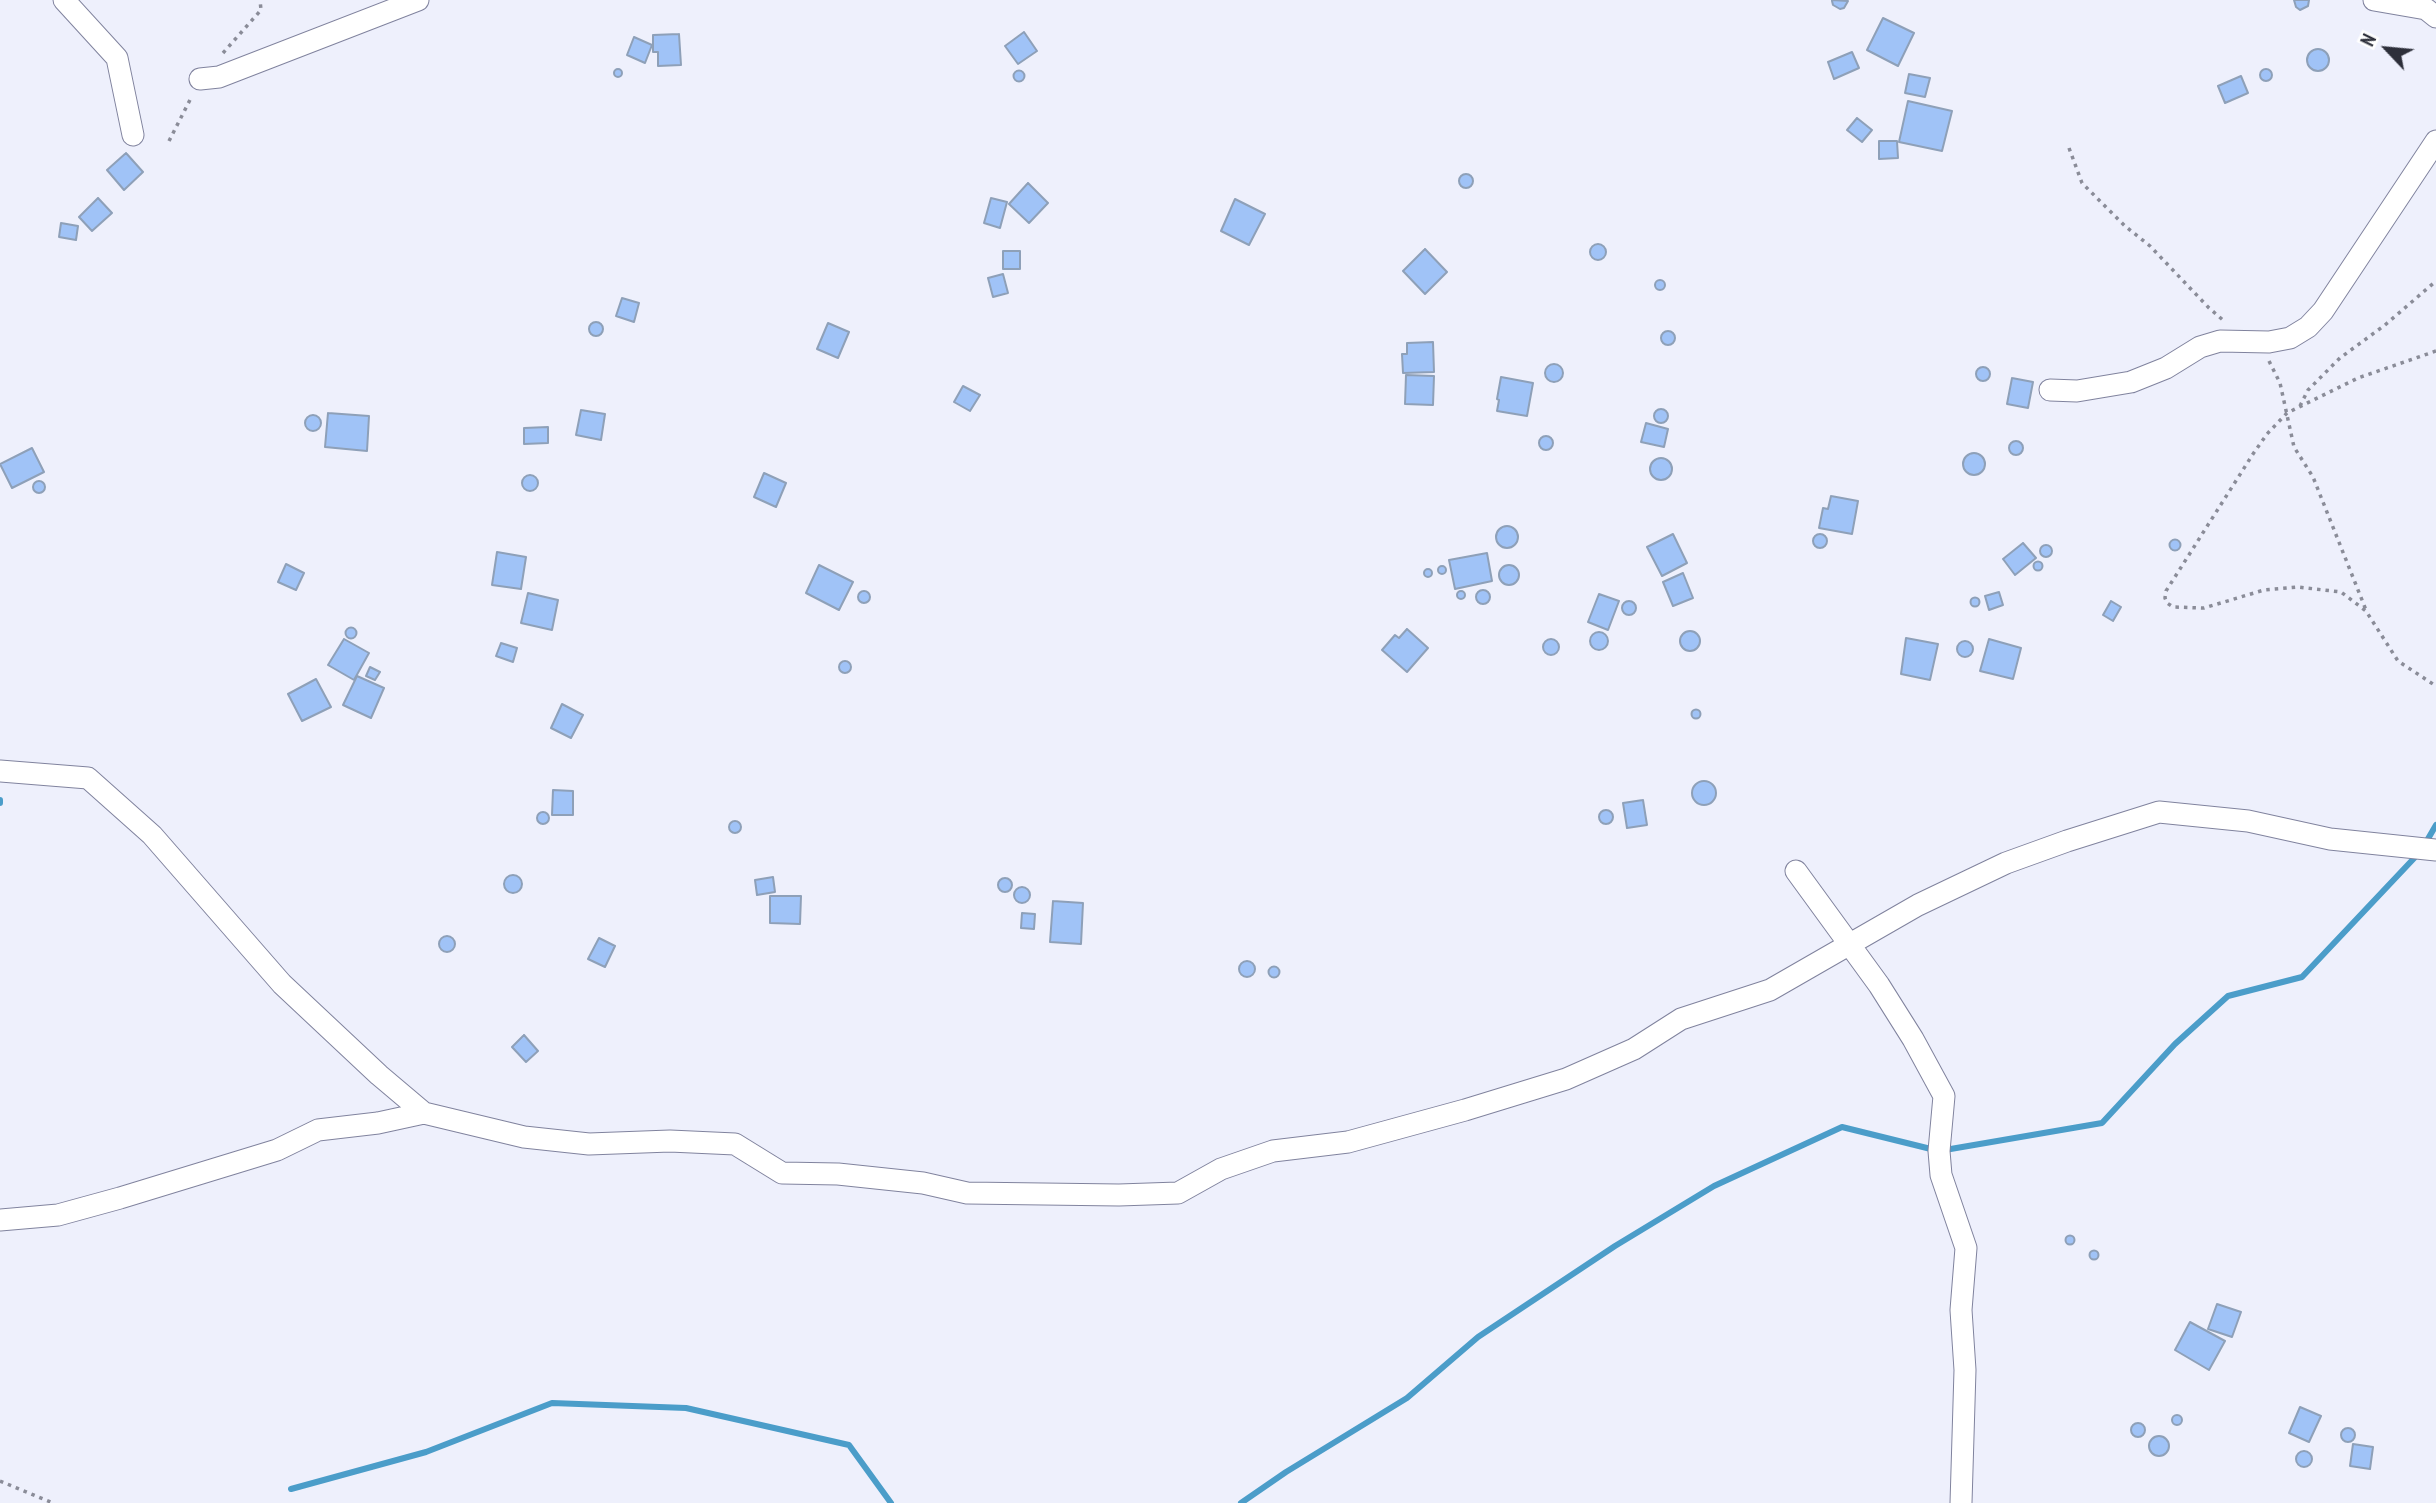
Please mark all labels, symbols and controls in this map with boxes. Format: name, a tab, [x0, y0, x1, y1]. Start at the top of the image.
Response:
north arrow	[2352, 14, 2422, 84]
text: N	[2355, 30, 2381, 50]

